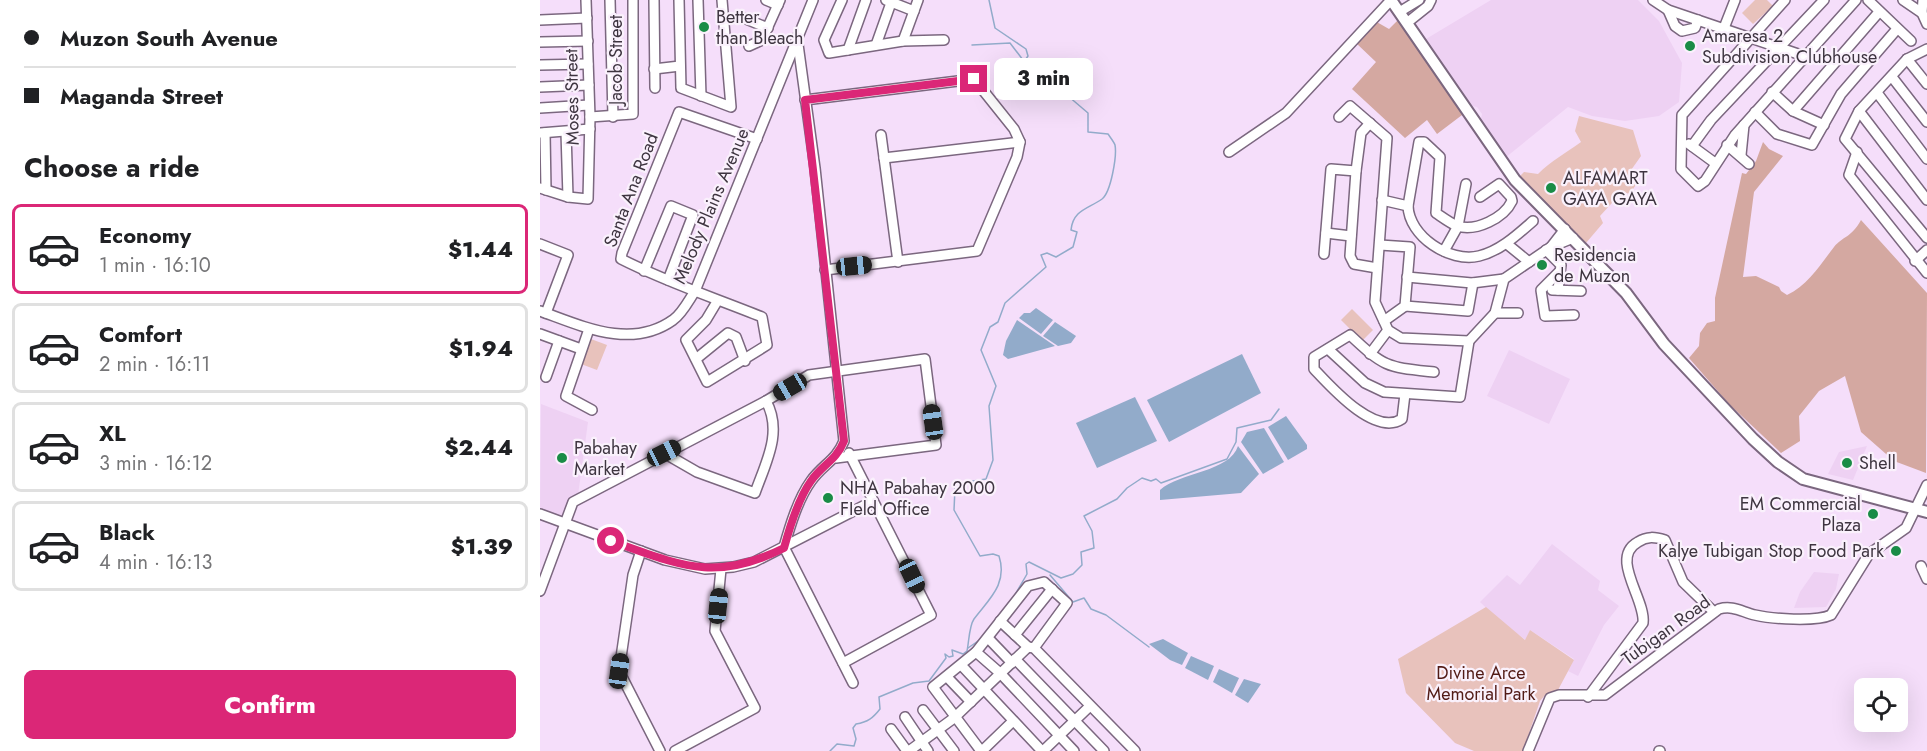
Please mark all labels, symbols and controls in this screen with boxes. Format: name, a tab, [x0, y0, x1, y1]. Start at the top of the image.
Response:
place label: Better than Bleach	[716, 4, 803, 51]
street label: Jacob Street	[603, 14, 629, 107]
marker: Better than Bleach	[697, 20, 711, 34]
text: Muzon South Avenue	[60, 22, 278, 54]
place label: Amaresa 2 Subdivision Clubhouse	[1702, 23, 1877, 70]
marker: Amaresa 2 Subdivision Clubhouse	[1683, 39, 1697, 53]
street label: Moses Street	[558, 48, 586, 145]
callout: 3 min	[995, 58, 1094, 100]
text: 3 min	[1017, 64, 1070, 93]
route end	[960, 65, 987, 92]
text: Maganda Street	[60, 80, 223, 112]
street label: Melody Plains Avenue	[666, 124, 756, 288]
street label: Santa Ana Road	[597, 129, 665, 251]
text: Choose a ride	[24, 148, 199, 187]
place label: ALFAMART GAYA GAYA	[1563, 165, 1657, 212]
marker: ALFAMART GAYA GAYA	[1544, 181, 1558, 195]
text: Economy	[99, 219, 191, 251]
icon: car	[27, 222, 81, 276]
text: $1.44	[448, 233, 513, 265]
place label: Residencia de Muzon	[1554, 242, 1636, 289]
text: 1 min · 16:10	[99, 251, 211, 280]
car	[835, 255, 873, 277]
marker: Residencia de Muzon	[1535, 258, 1549, 272]
text: Comfort	[99, 318, 182, 350]
icon: car	[27, 321, 81, 375]
text: $1.94	[449, 332, 513, 364]
text: 2 min · 16:11	[99, 350, 210, 379]
car	[770, 370, 810, 404]
car	[922, 403, 944, 441]
text: XL	[99, 417, 126, 449]
icon: car	[27, 420, 81, 474]
text: $2.44	[445, 431, 513, 463]
place label: Pabahay Market	[574, 435, 637, 482]
car	[644, 437, 684, 469]
text: 3 min · 16:12	[99, 449, 212, 478]
place label: Shell	[1859, 450, 1896, 476]
marker: Pabahay Market	[555, 451, 569, 465]
marker: Shell	[1840, 456, 1854, 470]
place label: NHA Pabahay 2000 FIeld Office	[840, 475, 995, 522]
marker: NHA Pabahay 2000 FIeld Office	[821, 491, 835, 505]
place label: EM Commercial Plaza	[1740, 491, 1861, 538]
marker: EM Commercial Plaza	[1866, 507, 1880, 521]
text: Black	[99, 516, 155, 548]
icon: car	[27, 519, 81, 573]
route start	[597, 527, 624, 554]
text: $1.39	[451, 530, 513, 562]
place label: Kalye Tubigan Stop Food Park	[1658, 538, 1884, 564]
marker: Kalye Tubigan Stop Food Park	[1889, 544, 1903, 558]
text: 4 min · 16:13	[99, 548, 212, 577]
car	[896, 556, 928, 596]
car	[707, 587, 729, 625]
street label: Tubigan Road	[1616, 589, 1716, 671]
car	[608, 652, 630, 690]
park label: Divine Arce Memorial Park	[1427, 660, 1535, 707]
button: Confirm	[24, 670, 516, 739]
map controls	[1854, 678, 1908, 732]
button: locate	[1854, 678, 1908, 732]

